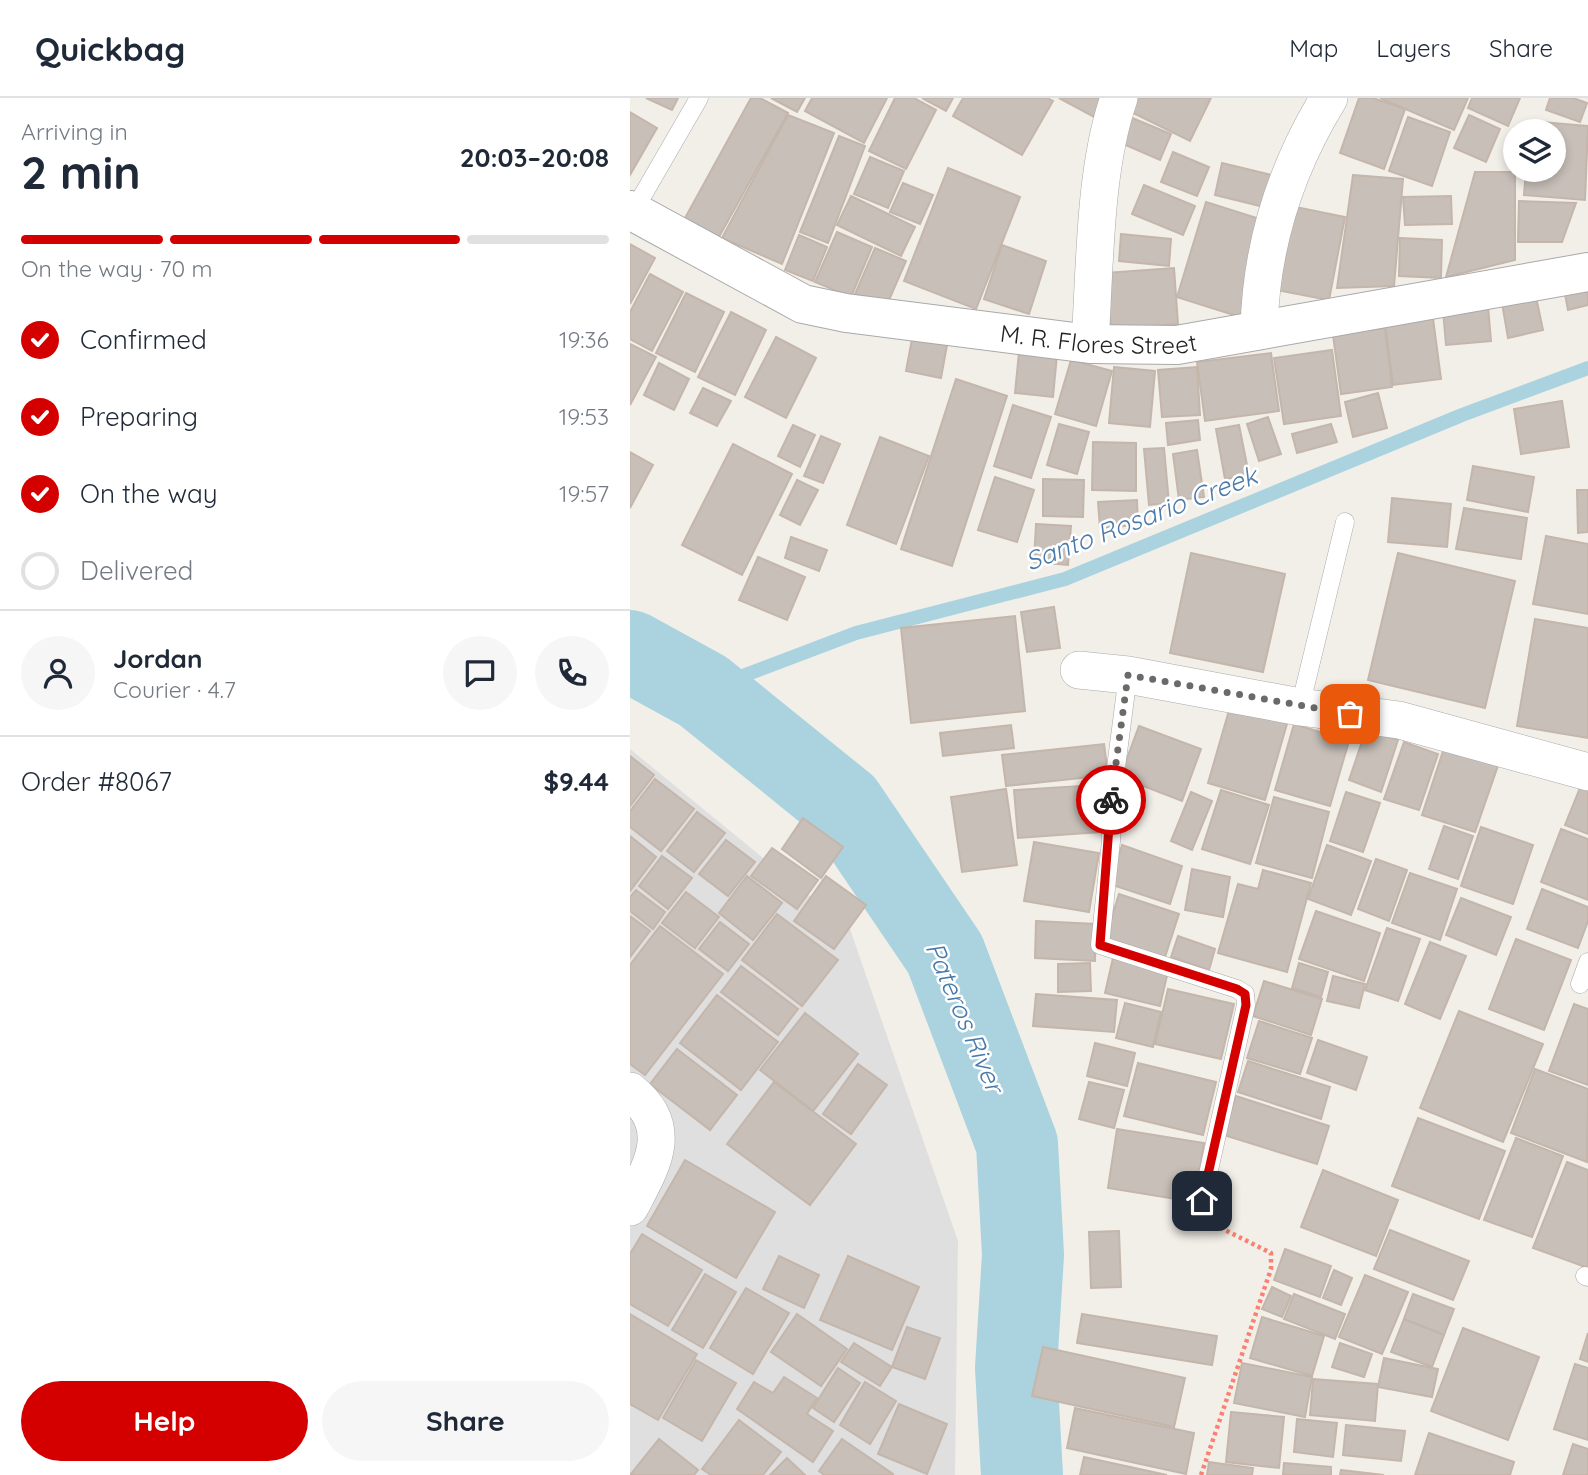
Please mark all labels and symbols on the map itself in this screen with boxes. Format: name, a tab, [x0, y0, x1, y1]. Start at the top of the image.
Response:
street label: M. R. Flores Street	[999, 318, 1199, 360]
water label: Santo Rosario Creek	[1020, 458, 1264, 578]
pin	[1320, 684, 1380, 744]
courier	[1076, 765, 1146, 835]
water label: Pateros River	[919, 937, 1013, 1100]
pin	[1172, 1171, 1232, 1231]

